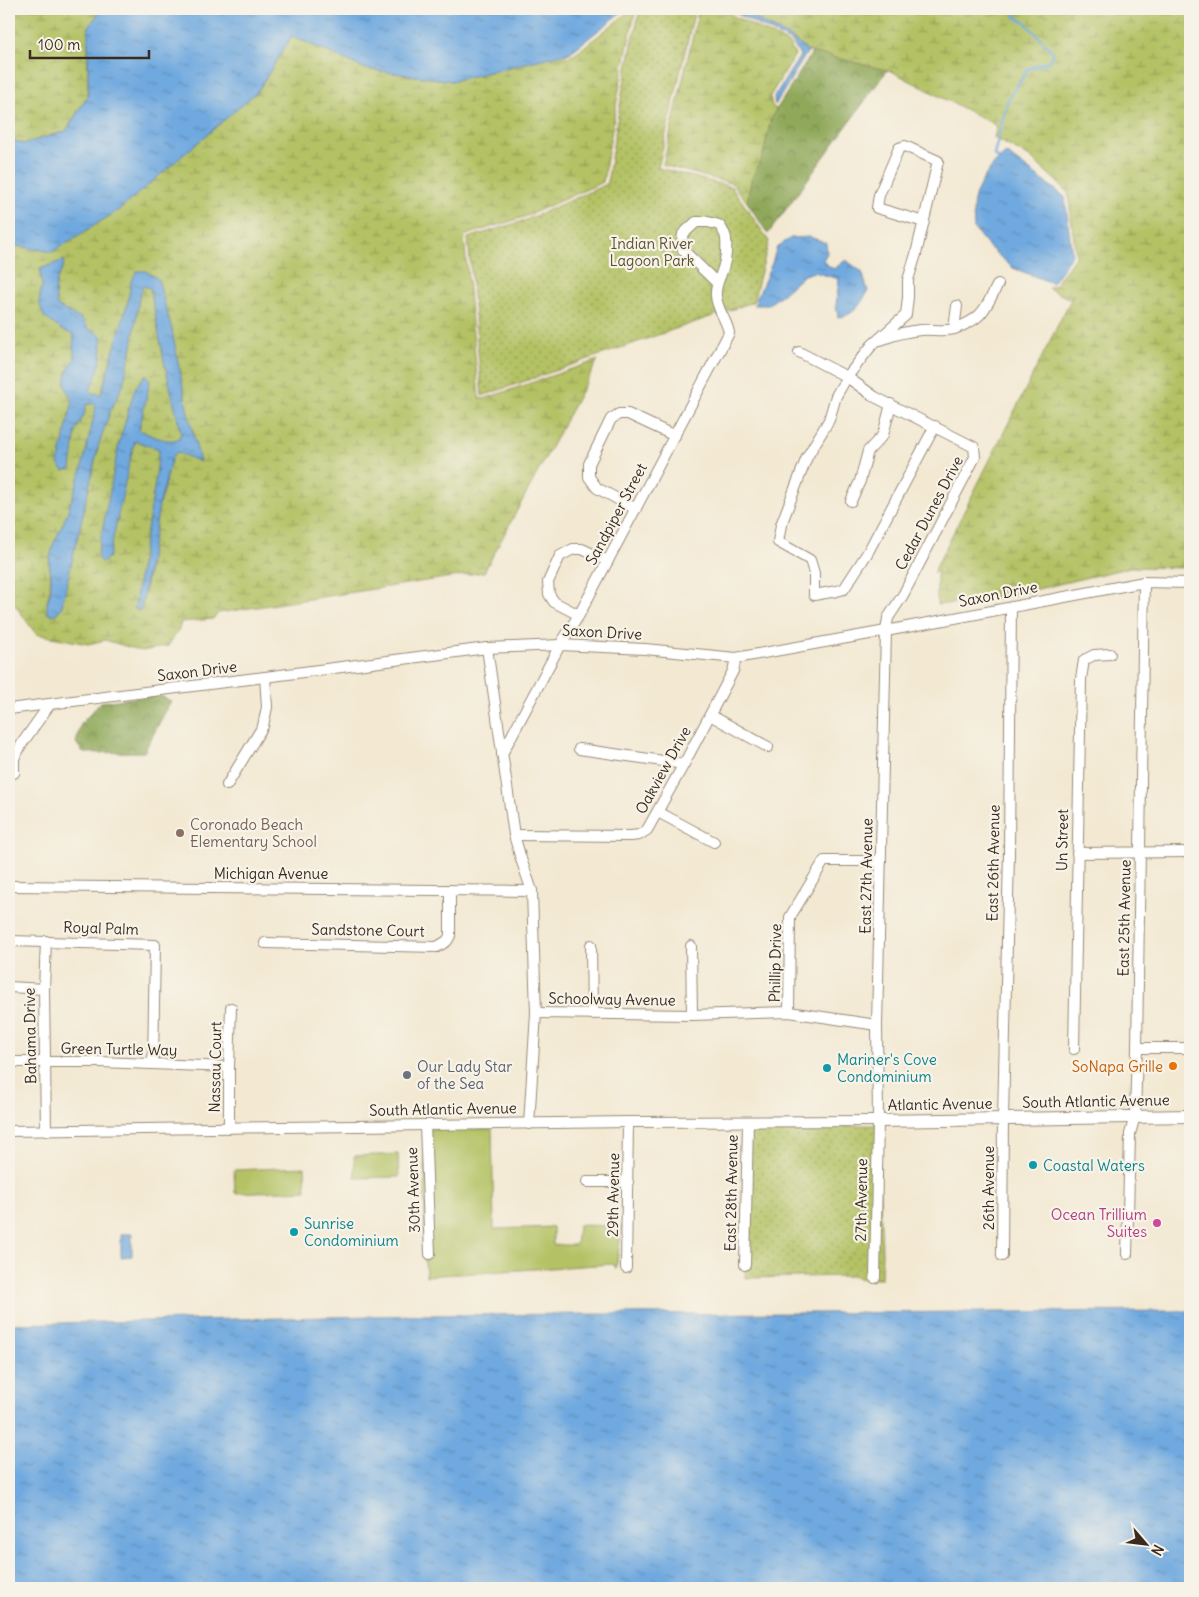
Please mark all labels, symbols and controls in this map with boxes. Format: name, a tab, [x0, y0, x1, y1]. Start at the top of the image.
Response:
scale bar	[30, 28, 149, 60]
text: 100 m	[38, 35, 80, 54]
park label: Indian River Lagoon Park	[609, 234, 695, 270]
street label: Cedar Dunes Drive	[891, 453, 967, 573]
street label: Sandpiper Street	[581, 460, 651, 568]
street label: Saxon Drive	[957, 577, 1039, 611]
street label: Saxon Drive	[561, 620, 643, 644]
street label: Saxon Drive	[156, 657, 238, 685]
street label: Oakview Drive	[631, 723, 695, 817]
street label: East 26th Avenue	[982, 804, 1004, 922]
street label: Un Street	[1052, 809, 1072, 871]
place label: Coronado Beach Elementary School	[190, 815, 317, 851]
street label: East 27th Avenue	[855, 818, 877, 934]
marker: Coronado Beach Elementary School	[174, 827, 186, 839]
street label: East 25th Avenue	[1113, 859, 1135, 977]
street label: Michigan Avenue	[214, 864, 328, 883]
street label: Royal Palm	[63, 917, 139, 939]
street label: Sandstone Court	[311, 920, 425, 940]
street label: Phillip Drive	[765, 923, 785, 1003]
street label: Bahama Drive	[20, 988, 40, 1084]
street label: Schoolway Avenue	[548, 988, 676, 1010]
street label: Nassau Court	[205, 1021, 225, 1113]
street label: Green Turtle Way	[60, 1038, 178, 1060]
place label: Mariner's Cove Condominium	[837, 1050, 937, 1086]
place label: Our Lady Star of the Sea	[417, 1057, 512, 1093]
place label: SoNapa Grille	[1072, 1057, 1163, 1076]
marker: SoNapa Grille	[1167, 1060, 1179, 1072]
marker: Mariner's Cove Condominium	[821, 1062, 833, 1074]
marker: Our Lady Star of the Sea	[401, 1069, 413, 1081]
street label: South Atlantic Avenue	[1022, 1090, 1170, 1112]
street label: Atlantic Avenue	[887, 1094, 993, 1114]
street label: South Atlantic Avenue	[369, 1098, 517, 1120]
street label: East 28th Avenue	[720, 1134, 742, 1252]
street label: 26th Avenue	[979, 1146, 998, 1230]
street label: 30th Avenue	[402, 1147, 424, 1233]
street label: 29th Avenue	[603, 1153, 623, 1237]
place label: Coastal Waters	[1043, 1156, 1145, 1175]
street label: 27th Avenue	[851, 1158, 871, 1242]
marker: Coastal Waters	[1027, 1159, 1039, 1171]
place label: Ocean Trillium Suites	[1051, 1205, 1147, 1241]
place label: Sunrise Condominium	[304, 1214, 399, 1250]
marker: Ocean Trillium Suites	[1151, 1217, 1163, 1229]
marker: Sunrise Condominium	[288, 1226, 300, 1238]
north arrow	[1122, 1520, 1172, 1570]
text: N	[1147, 1542, 1168, 1559]

